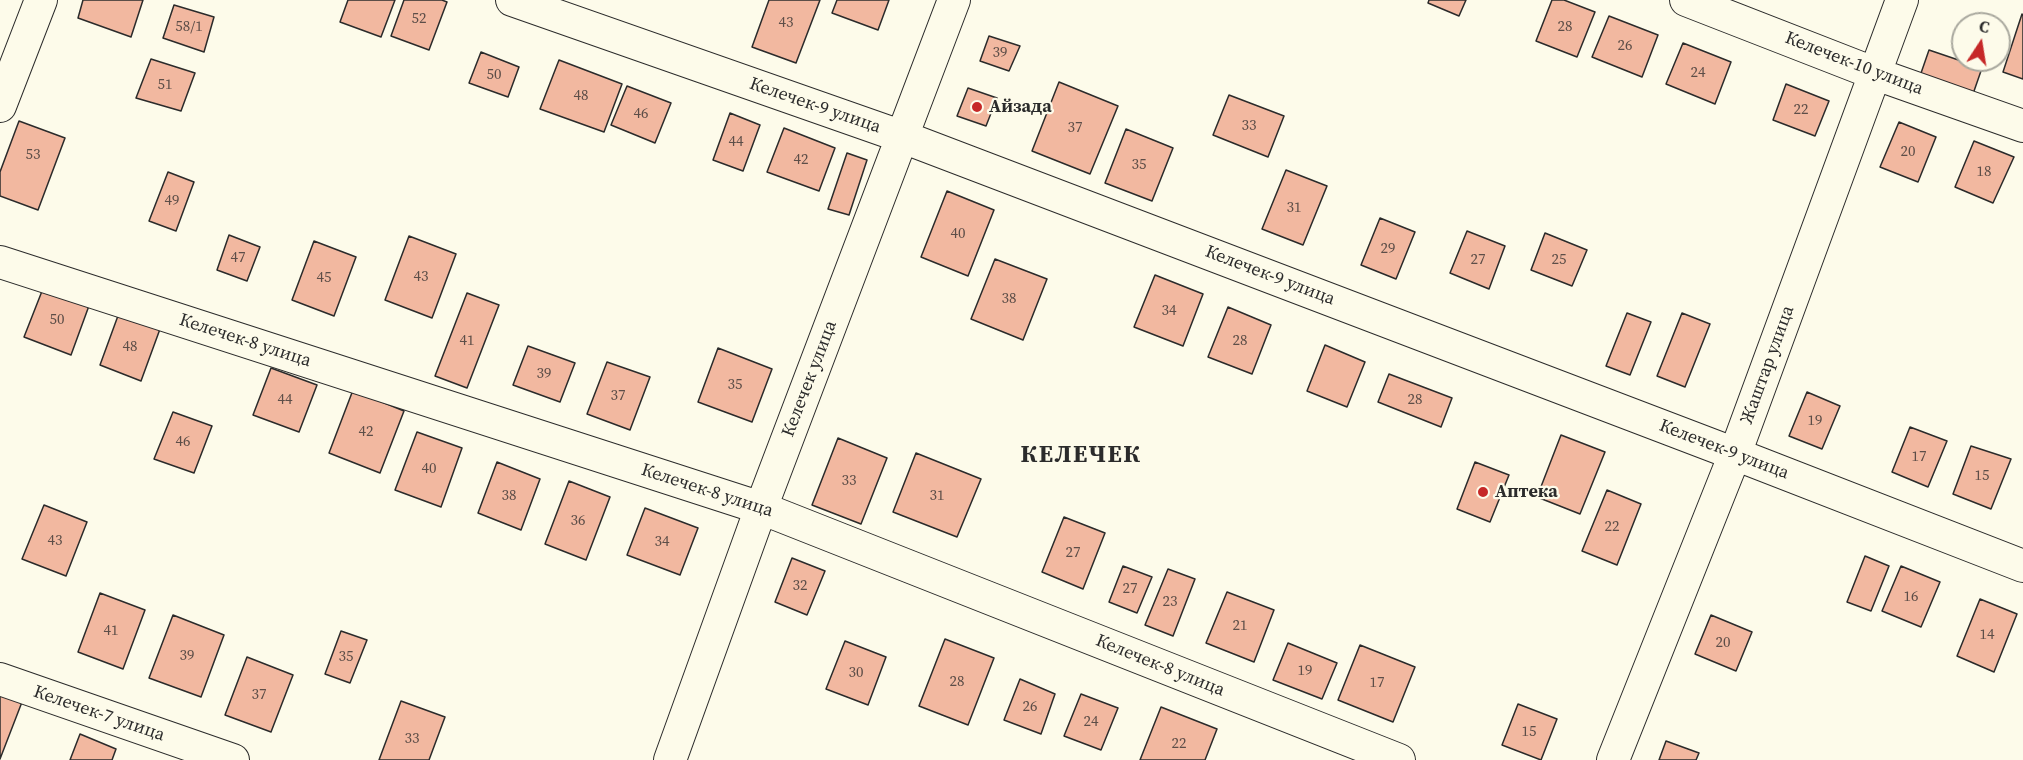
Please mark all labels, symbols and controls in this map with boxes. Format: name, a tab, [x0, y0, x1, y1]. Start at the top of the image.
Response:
house number: 52	[412, 10, 426, 28]
north arrow	[1951, 12, 2011, 72]
house number: 43	[779, 14, 793, 32]
text: С	[1977, 15, 1991, 38]
house number: 58/1	[175, 18, 203, 36]
house number: 28	[1558, 18, 1572, 36]
street label: Келечек-10 улица	[1782, 28, 1926, 100]
house number: 26	[1618, 37, 1632, 55]
house number: 39	[993, 44, 1007, 62]
house number: 24	[1691, 64, 1705, 82]
house number: 50	[487, 66, 501, 84]
street label: Келечек-9 улица	[747, 73, 883, 139]
house number: 51	[158, 76, 172, 94]
house number: 48	[574, 87, 588, 105]
place label: Айзада	[989, 96, 1052, 118]
marker: Айзада	[970, 100, 984, 114]
house number: 22	[1794, 101, 1808, 119]
house number: 46	[634, 105, 648, 123]
house number: 33	[1242, 117, 1256, 135]
house number: 37	[1068, 119, 1082, 137]
house number: 44	[729, 133, 743, 151]
house number: 20	[1901, 143, 1915, 161]
house number: 53	[26, 146, 40, 164]
house number: 42	[794, 151, 808, 169]
house number: 35	[1132, 156, 1146, 174]
house number: 18	[1977, 163, 1991, 181]
house number: 49	[165, 192, 179, 210]
house number: 31	[1287, 199, 1301, 217]
house number: 40	[951, 225, 965, 243]
house number: 29	[1381, 240, 1395, 258]
street label: Келечек-9 улица	[1202, 241, 1338, 311]
house number: 47	[231, 249, 245, 267]
house number: 27	[1471, 251, 1485, 269]
house number: 25	[1552, 251, 1566, 269]
house number: 43	[414, 268, 428, 286]
house number: 45	[317, 269, 331, 287]
house number: 38	[1002, 290, 1016, 308]
house number: 34	[1162, 302, 1176, 320]
street label: Жаштар улица	[1737, 303, 1799, 427]
street label: Келечек-8 улица	[176, 310, 314, 372]
house number: 50	[50, 311, 64, 329]
street label: Келечек улица	[778, 318, 842, 440]
house number: 41	[460, 332, 474, 350]
house number: 28	[1233, 332, 1247, 350]
house number: 48	[123, 338, 137, 356]
house number: 39	[537, 365, 551, 383]
house number: 35	[728, 376, 742, 394]
house number: 37	[611, 387, 625, 405]
house number: 44	[278, 391, 292, 409]
house number: 28	[1408, 391, 1422, 409]
house number: 19	[1808, 412, 1822, 430]
street label: Келечек-9 улица	[1656, 415, 1792, 485]
house number: 42	[359, 423, 373, 441]
house number: 46	[176, 433, 190, 451]
district label: КЕЛЕЧЕК	[1021, 442, 1141, 470]
house number: 17	[1912, 448, 1926, 466]
house number: 40	[422, 460, 436, 478]
street label: Келечек-8 улица	[638, 460, 776, 522]
house number: 15	[1975, 467, 1989, 485]
house number: 33	[842, 472, 856, 490]
place label: Аптека	[1495, 481, 1558, 503]
marker: Аптека	[1476, 485, 1490, 499]
house number: 38	[502, 487, 516, 505]
house number: 31	[930, 487, 944, 505]
house number: 36	[571, 512, 585, 530]
house number: 22	[1605, 518, 1619, 536]
house number: 43	[48, 532, 62, 550]
house number: 34	[655, 533, 669, 551]
house number: 27	[1066, 544, 1080, 562]
house number: 32	[793, 577, 807, 595]
house number: 27	[1123, 580, 1137, 598]
house number: 16	[1904, 588, 1918, 606]
house number: 23	[1163, 593, 1177, 611]
house number: 21	[1233, 617, 1247, 635]
house number: 41	[104, 622, 118, 640]
house number: 14	[1980, 626, 1994, 644]
street label: Келечек-8 улица	[1092, 630, 1228, 702]
house number: 20	[1716, 634, 1730, 652]
house number: 39	[180, 647, 194, 665]
house number: 35	[339, 648, 353, 666]
house number: 19	[1298, 662, 1312, 680]
house number: 30	[849, 664, 863, 682]
house number: 28	[950, 673, 964, 691]
house number: 17	[1370, 674, 1384, 692]
street label: Келечек-7 улица	[31, 681, 167, 747]
house number: 37	[252, 686, 266, 704]
house number: 26	[1023, 698, 1037, 716]
house number: 24	[1084, 713, 1098, 731]
house number: 15	[1522, 723, 1536, 741]
house number: 33	[405, 730, 419, 748]
house number: 22	[1172, 735, 1186, 753]

